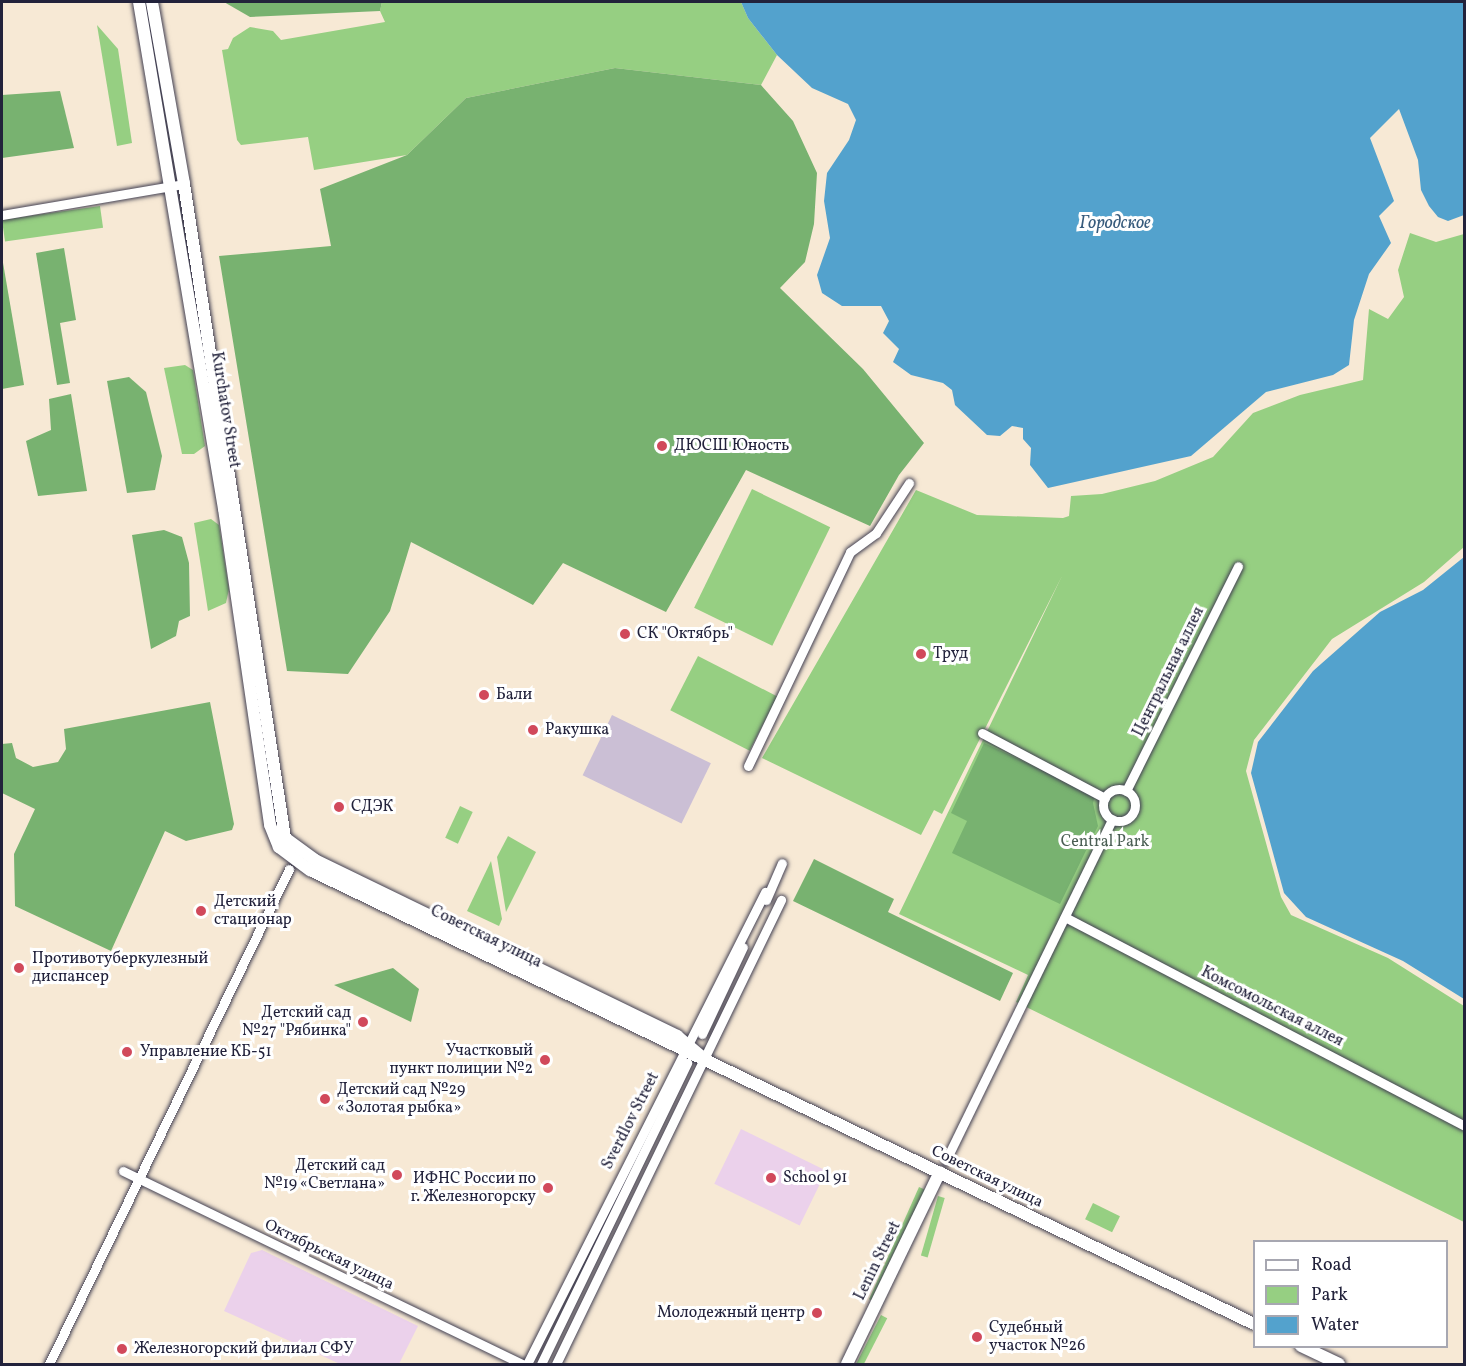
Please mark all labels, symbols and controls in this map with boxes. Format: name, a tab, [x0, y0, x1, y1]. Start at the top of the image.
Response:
water label: Городское	[1079, 213, 1151, 235]
street label: Kurchatov Street	[206, 350, 244, 470]
place label: ДЮСШ Юность	[674, 436, 789, 456]
marker: ДЮСШ Юность	[655, 439, 669, 453]
street label: Центральная аллея	[1129, 604, 1209, 740]
place label: СК "Октябрь"	[637, 624, 733, 644]
marker: СК "Октябрь"	[618, 627, 632, 641]
place label: Труд	[933, 644, 968, 664]
marker: Труд	[914, 647, 928, 661]
place label: Бали	[496, 685, 532, 705]
marker: Бали	[477, 688, 491, 702]
place label: Ракушка	[545, 720, 609, 740]
marker: Ракушка	[526, 723, 540, 737]
place label: СДЭК	[351, 797, 393, 817]
marker: СДЭК	[332, 800, 346, 814]
park label: Central Park	[1061, 832, 1149, 852]
place label: Детский стационар	[214, 892, 292, 930]
marker: Детский стационар	[192, 902, 210, 920]
street label: Советская улица	[427, 902, 545, 972]
place label: Противотуберкулезный диспансер	[32, 949, 208, 987]
marker: Противотуберкулезный диспансер	[10, 959, 28, 977]
street label: Комсомольская аллея	[1198, 963, 1346, 1051]
place label: Детский сад №27 "Рябинка"	[242, 1003, 351, 1041]
marker: Детский сад №27 "Рябинка"	[356, 1015, 370, 1029]
place label: Участковый пункт полиции №2	[390, 1041, 533, 1079]
place label: Управление КБ-51	[140, 1042, 272, 1062]
marker: Управление КБ-51	[118, 1043, 136, 1061]
marker: Участковый пункт полиции №2	[538, 1053, 552, 1067]
street label: Sverdlov Street	[598, 1069, 664, 1173]
place label: Детский сад №29 «Золотая рыбка»	[337, 1080, 465, 1118]
marker: Детский сад №29 «Золотая рыбка»	[318, 1092, 332, 1106]
street label: Советская улица	[928, 1142, 1046, 1212]
place label: Детский сад №19 «Светлана»	[264, 1156, 385, 1194]
marker: Детский сад №19 «Светлана»	[390, 1168, 404, 1182]
place label: School 91	[783, 1168, 847, 1188]
place label: ИФНС России по г. Железногорску	[411, 1169, 536, 1207]
marker: School 91	[764, 1171, 778, 1185]
marker: ИФНС России по г. Железногорску	[541, 1181, 555, 1195]
street label: Октябрьская улица	[261, 1215, 397, 1295]
street label: Lenin Street	[851, 1218, 905, 1304]
legend	[1253, 1240, 1448, 1348]
text: Road	[1311, 1253, 1352, 1278]
text: Park	[1311, 1283, 1348, 1308]
place label: Молодежный центр	[657, 1303, 805, 1323]
marker: Молодежный центр	[810, 1306, 824, 1320]
text: Water	[1311, 1313, 1359, 1338]
place label: Судебный участок №26	[989, 1318, 1085, 1356]
marker: Судебный участок №26	[970, 1330, 984, 1344]
place label: Железногорский филиал СФУ	[134, 1339, 354, 1359]
marker: Железногорский филиал СФУ	[115, 1342, 129, 1356]

